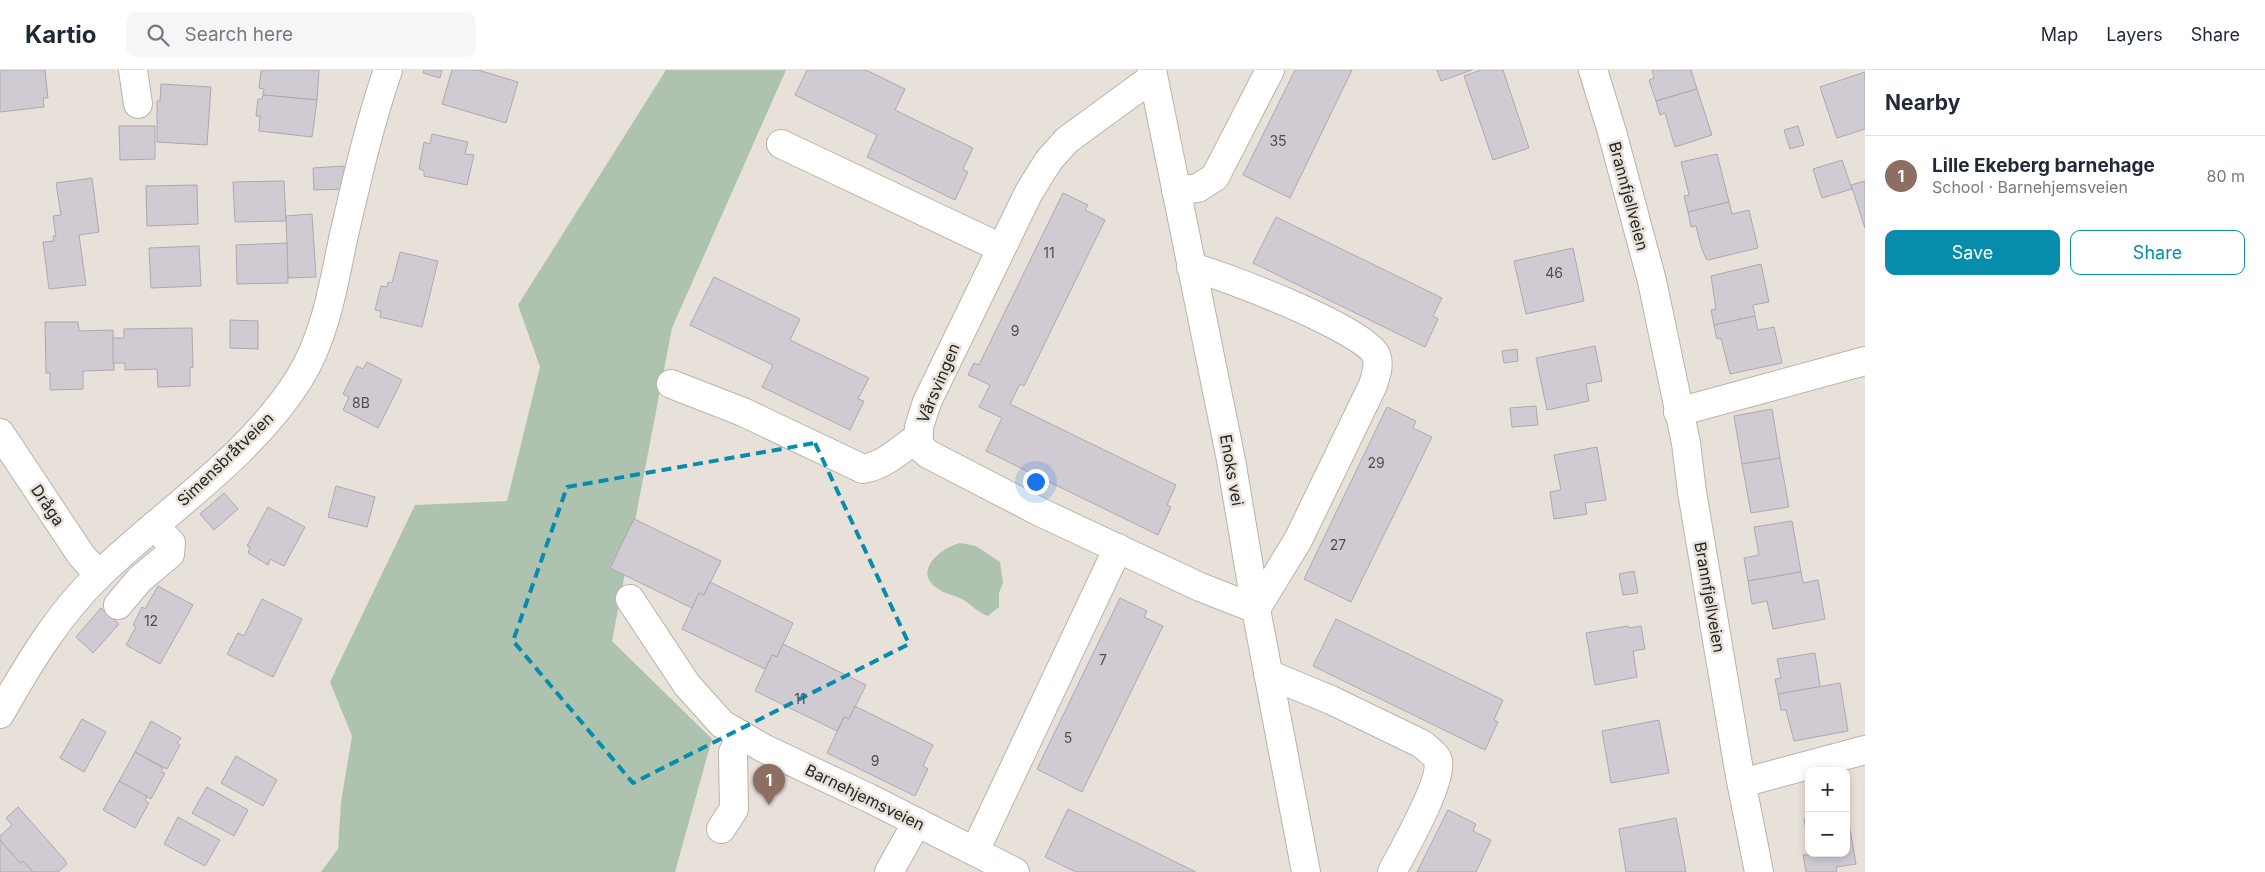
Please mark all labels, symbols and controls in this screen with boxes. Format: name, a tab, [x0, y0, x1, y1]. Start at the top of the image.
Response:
search box	[126, 12, 476, 57]
text: Kartio	[25, 20, 96, 49]
icon: search	[144, 21, 172, 49]
text: Search here	[184, 23, 293, 46]
text: Map	[2041, 24, 2078, 45]
text: Layers	[2106, 24, 2163, 45]
text: Share	[2191, 24, 2240, 45]
text: Nearby	[1885, 90, 1960, 115]
house number: 35	[1269, 132, 1287, 149]
street label: Brannfjellveien	[1605, 139, 1653, 253]
text: Lille Ekeberg barnehage	[1932, 154, 2155, 177]
text: 1	[1898, 166, 1904, 186]
text: 80 m	[2206, 166, 2245, 186]
text: School · Barnehjemsveien	[1932, 177, 2128, 197]
button: Save	[1885, 230, 2060, 275]
button: Share	[2070, 230, 2245, 275]
house number: 11	[1043, 244, 1055, 261]
house number: 46	[1545, 264, 1563, 281]
house number: 9	[1011, 322, 1019, 339]
street label: Vårsvingen	[912, 340, 964, 426]
house number: 8B	[352, 394, 370, 411]
street label: Simensbråtveien	[173, 408, 277, 510]
street label: Enoks vei	[1216, 433, 1248, 507]
house number: 29	[1367, 454, 1385, 471]
your location	[1023, 469, 1049, 495]
street label: Dråga	[27, 481, 69, 529]
house number: 27	[1330, 536, 1346, 553]
street label: Brannfjellveien	[1690, 540, 1730, 654]
house number: 12	[144, 612, 158, 629]
house number: 7	[1099, 651, 1107, 668]
house number: 11	[794, 690, 806, 707]
house number: 5	[1064, 729, 1072, 746]
house number: 9	[871, 752, 879, 769]
street label: Barnehjemsveien	[802, 759, 928, 835]
pin: 1	[753, 764, 785, 805]
map controls	[1805, 767, 1850, 857]
button: +	[1805, 767, 1850, 812]
button: −	[1805, 812, 1850, 857]

